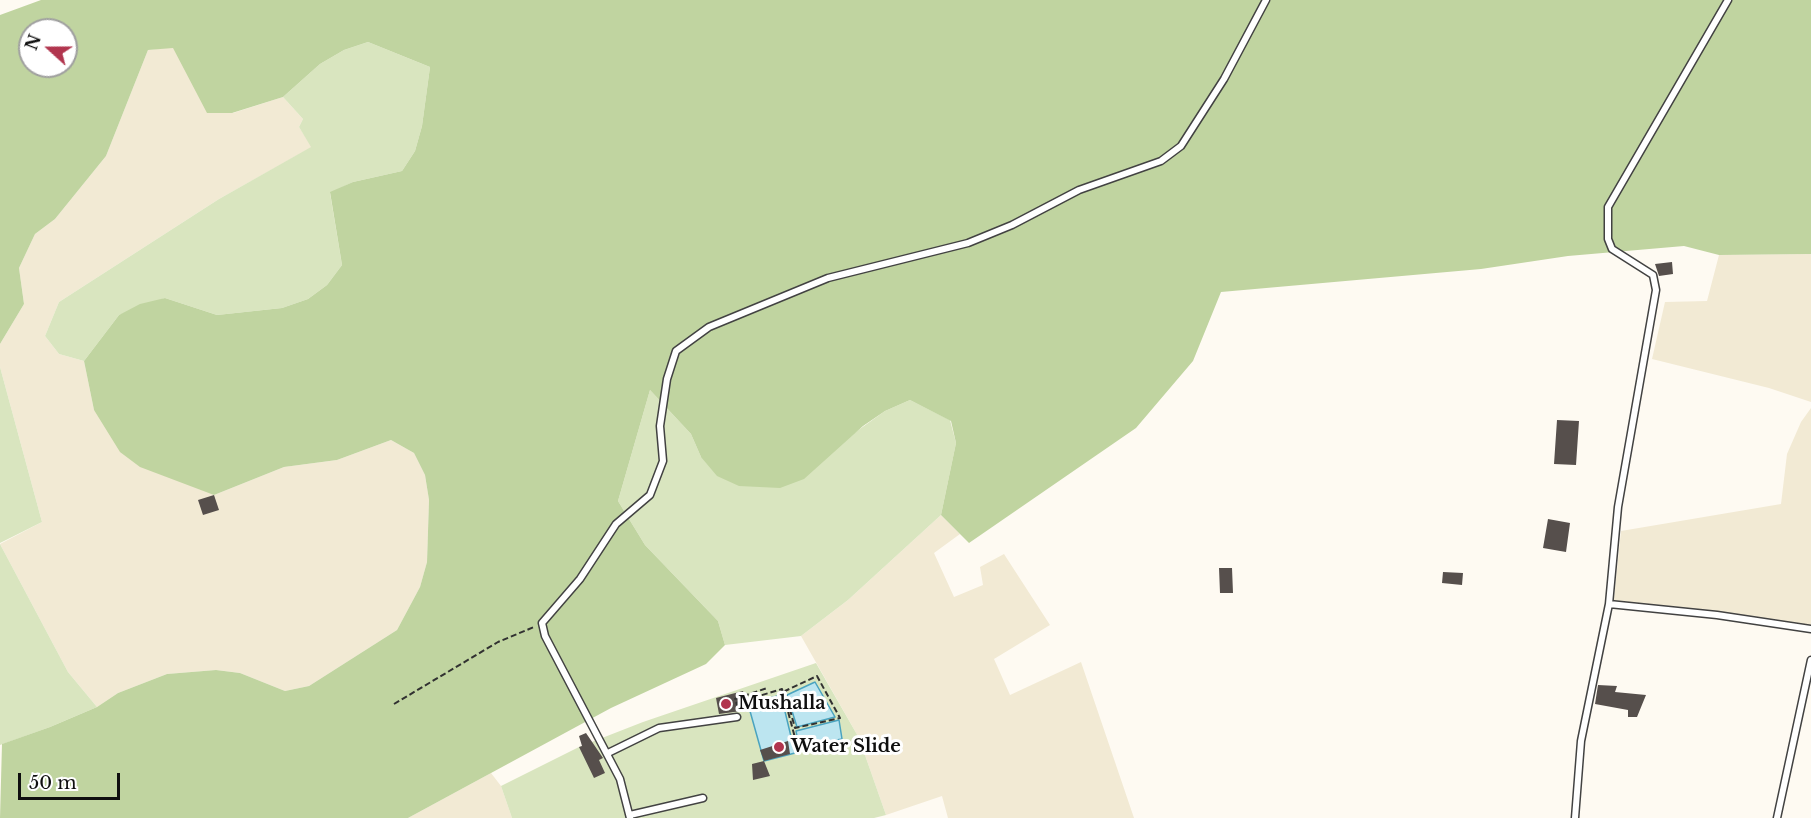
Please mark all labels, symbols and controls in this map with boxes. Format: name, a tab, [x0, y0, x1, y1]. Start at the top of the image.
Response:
north arrow	[18, 18, 78, 78]
text: N	[21, 32, 45, 53]
place label: Mushalla	[738, 693, 826, 715]
marker: Mushalla	[719, 697, 733, 711]
place label: Water Slide	[791, 736, 901, 758]
marker: Water Slide	[772, 740, 786, 754]
scale bar	[21, 761, 123, 799]
text: 50 m	[29, 772, 77, 794]

